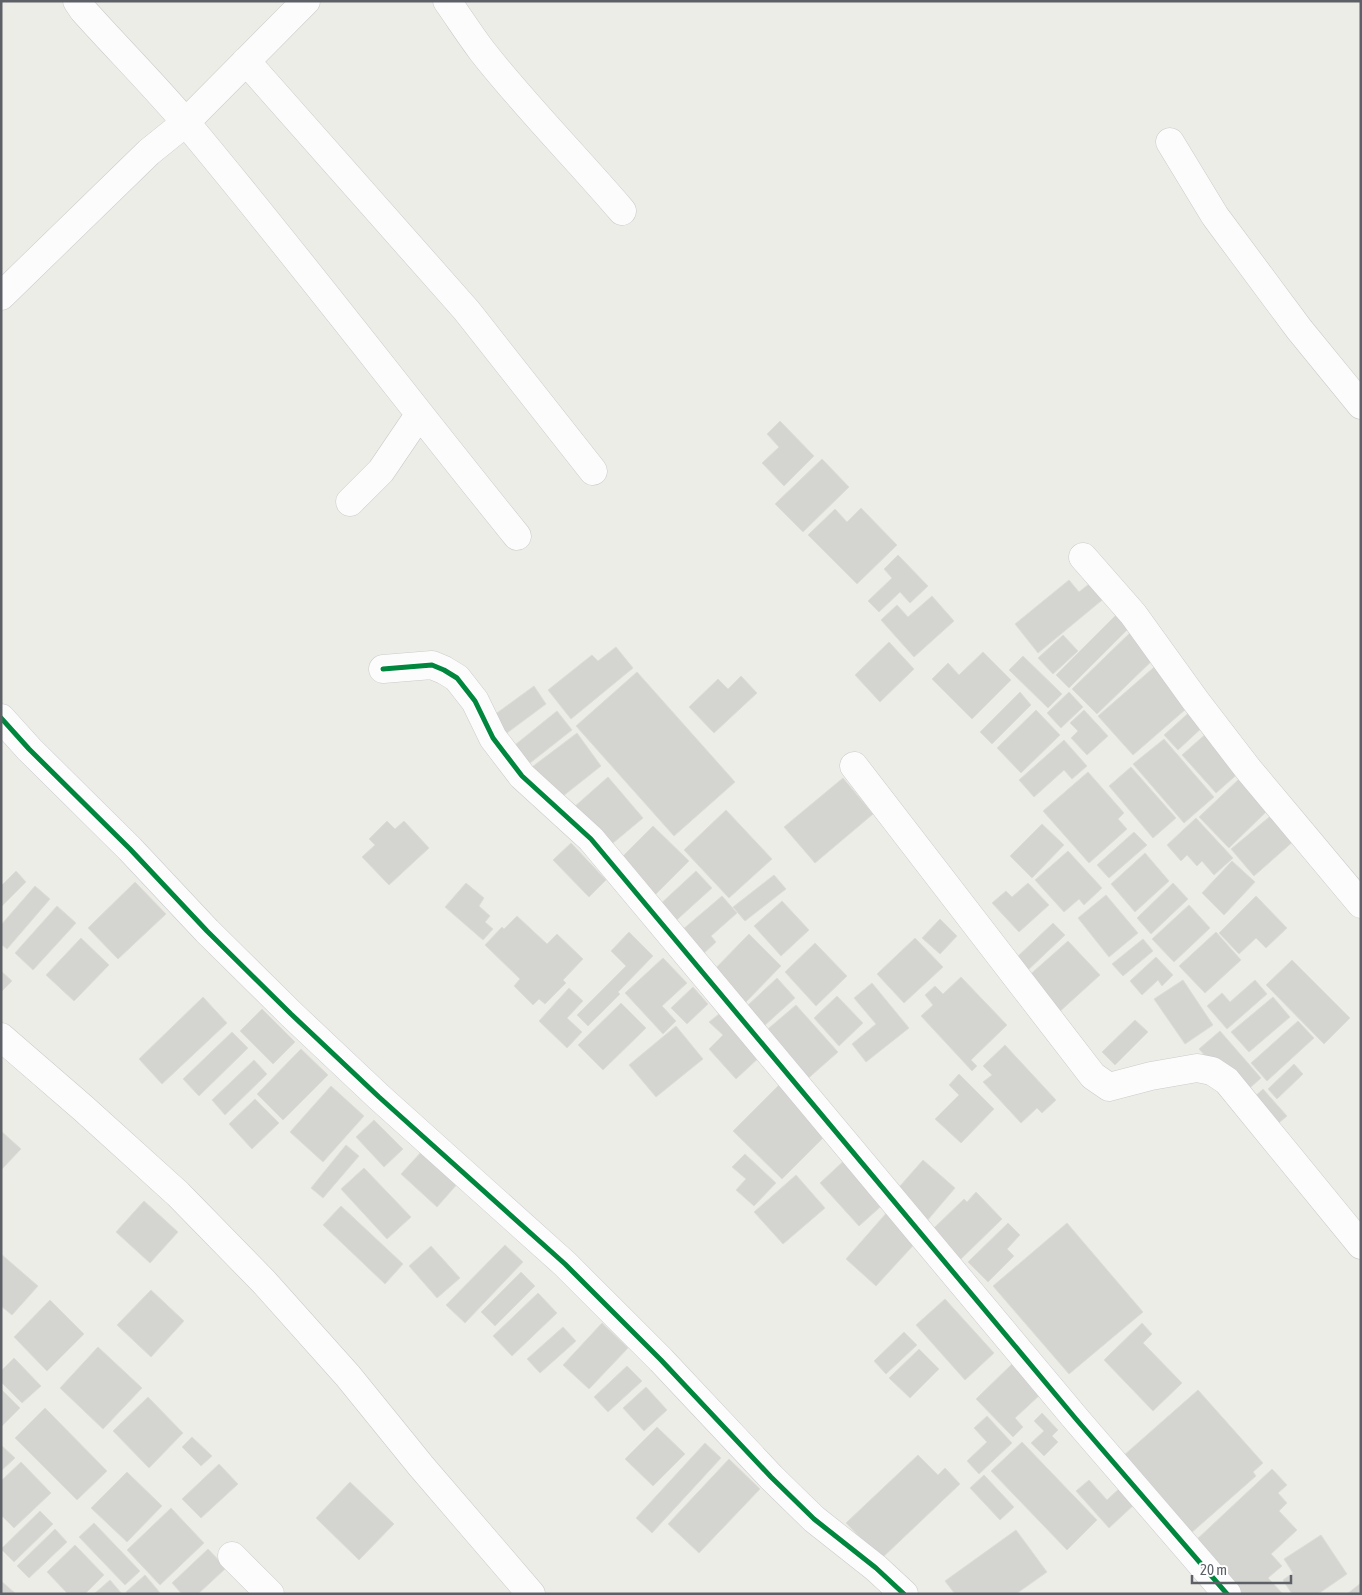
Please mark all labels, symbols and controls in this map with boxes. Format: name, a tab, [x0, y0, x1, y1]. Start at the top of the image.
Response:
scale bar	[1192, 1552, 1291, 1584]
text: 20 m	[1200, 1561, 1227, 1578]

